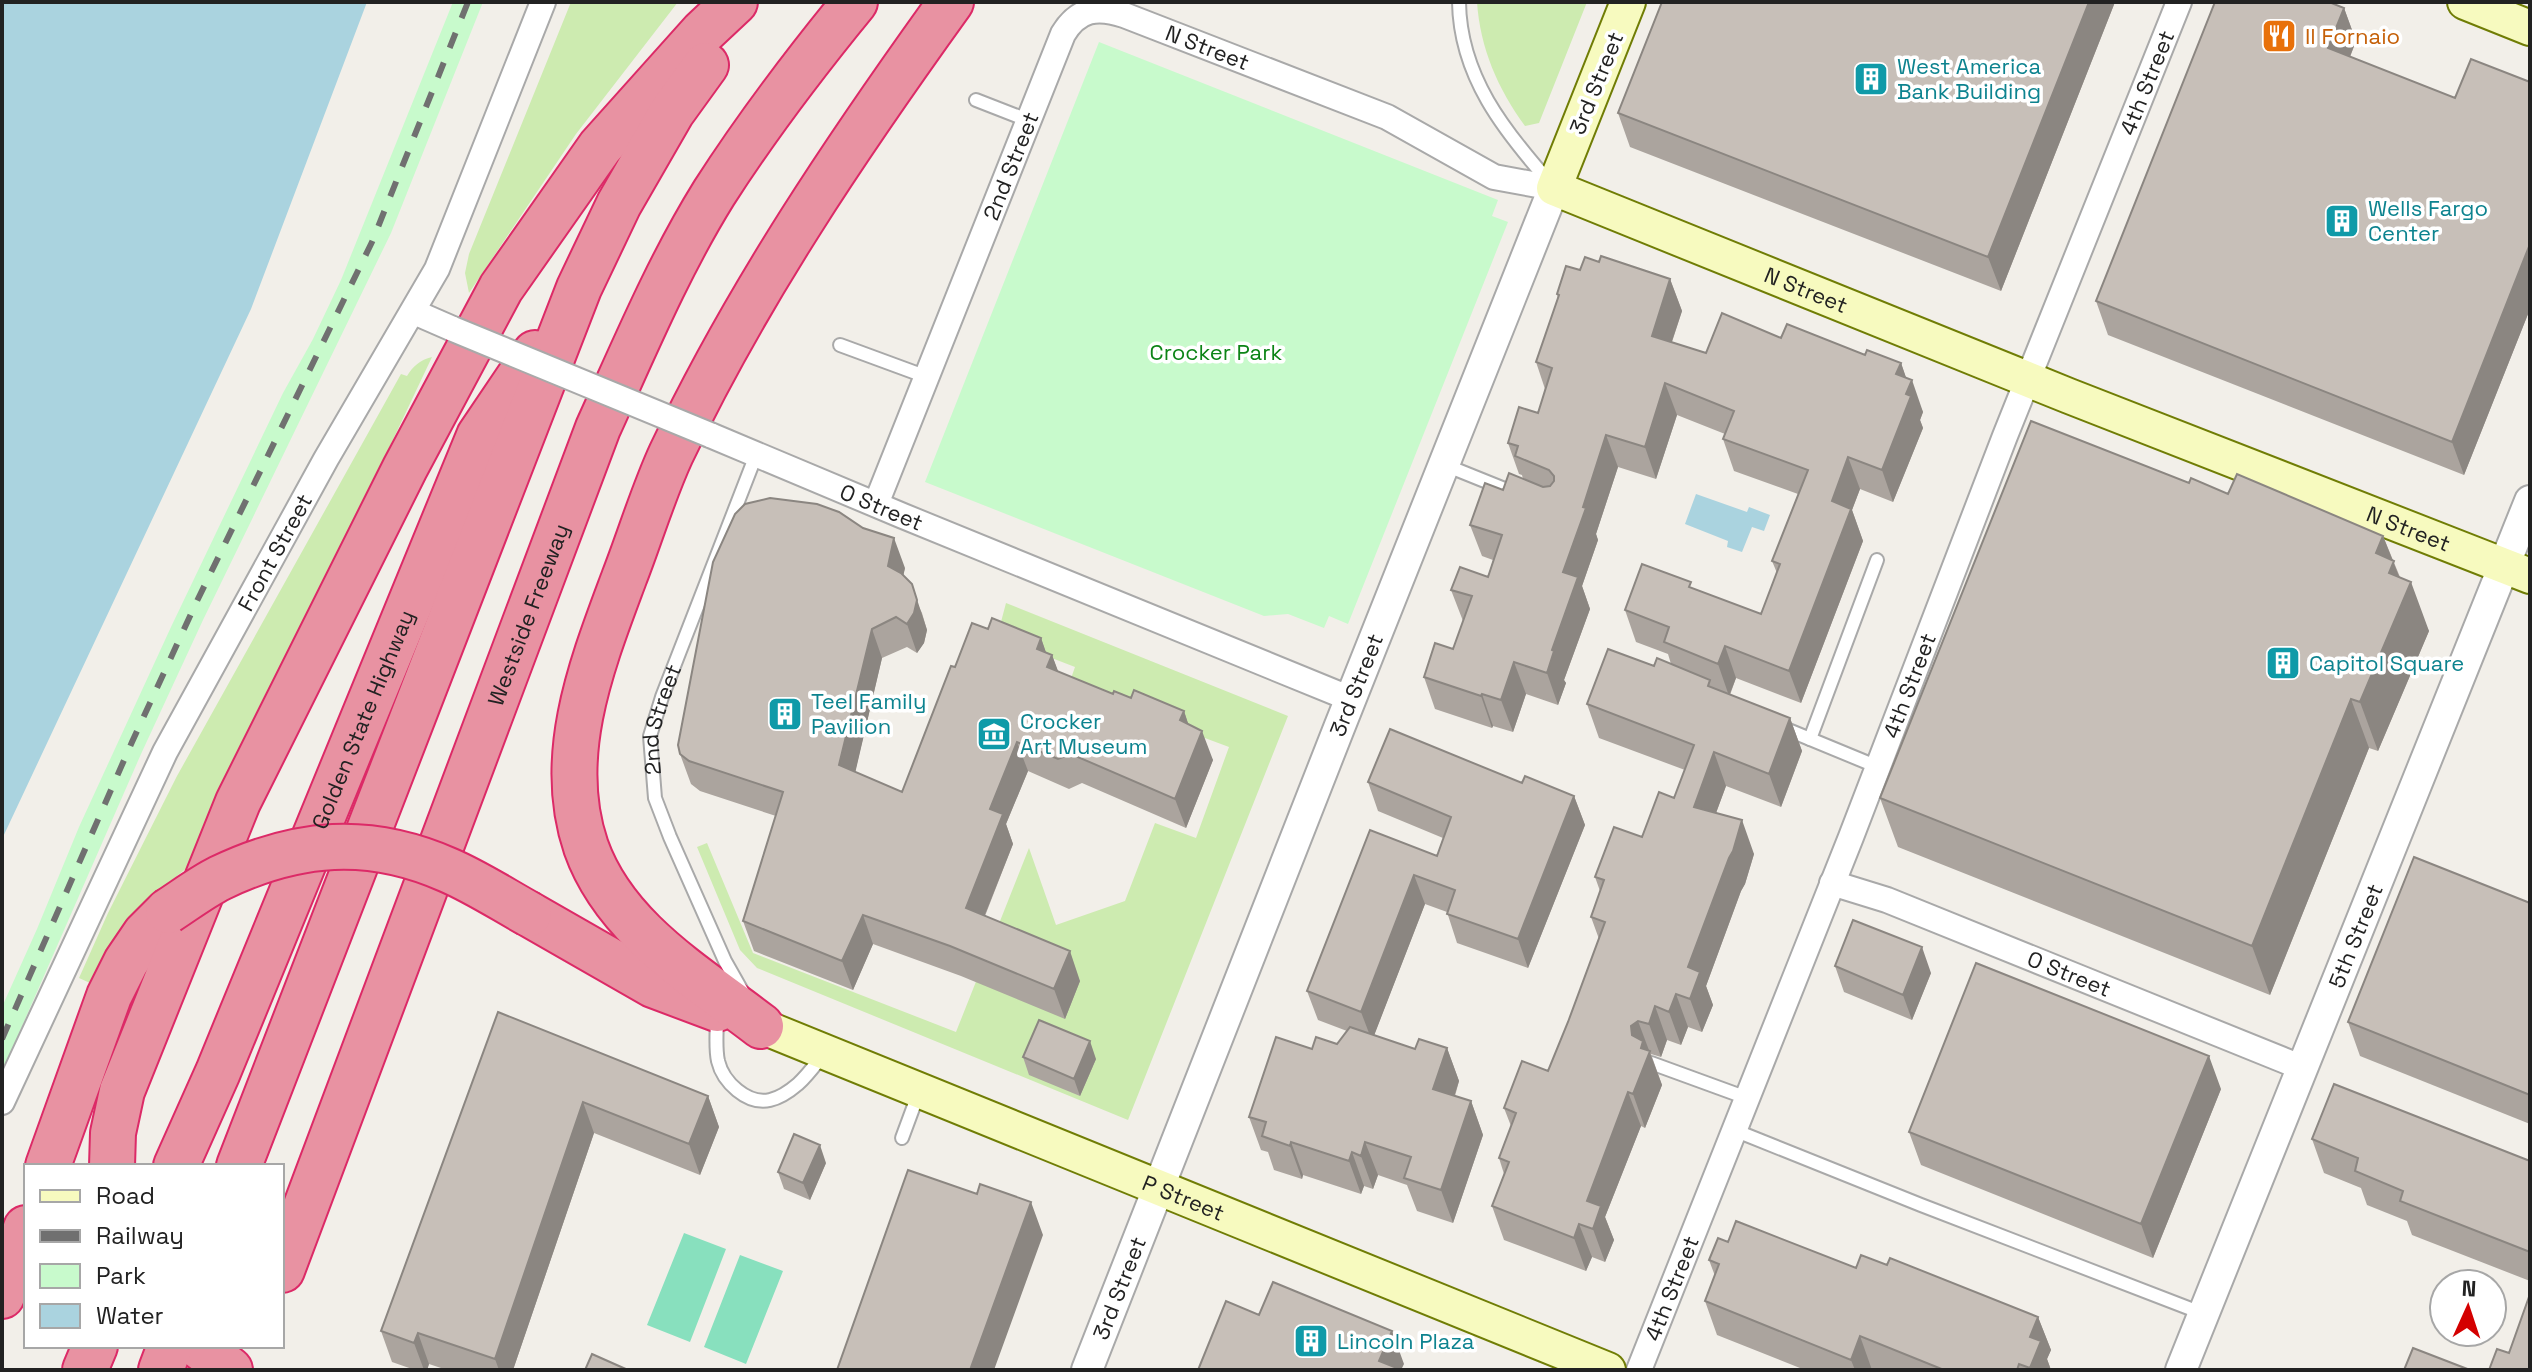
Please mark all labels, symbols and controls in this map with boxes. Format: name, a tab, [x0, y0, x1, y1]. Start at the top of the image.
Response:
restaurant icon: Il Fornaio	[2260, 17, 2298, 55]
street label: N Street	[1162, 18, 1253, 76]
place label: Il Fornaio	[2305, 22, 2400, 50]
street label: 4th Street	[2113, 26, 2180, 139]
street label: 3rd Street	[1563, 28, 1629, 138]
place label: West America Bank Building	[1897, 52, 2041, 105]
building icon: West America Bank Building	[1852, 60, 1890, 98]
street label: 2nd Street	[977, 108, 1045, 224]
place label: Wells Fargo Center	[2368, 194, 2488, 247]
building icon: Wells Fargo Center	[2323, 202, 2361, 240]
street label: N Street	[1760, 260, 1852, 319]
park label: Crocker Park	[1150, 338, 1283, 366]
street label: O Street	[836, 477, 927, 537]
street label: Front Street	[231, 489, 318, 616]
street label: N Street	[2363, 500, 2454, 558]
street label: Westside Freeway	[481, 520, 575, 710]
street label: Golden State Highway	[305, 606, 420, 833]
street label: 3rd Street	[1323, 629, 1389, 740]
street label: 4th Street	[1876, 629, 1942, 742]
building icon: Capitol Square	[2264, 644, 2302, 682]
place label: Capitol Square	[2309, 649, 2464, 677]
street label: 2nd Street	[636, 660, 687, 776]
place label: Teel Family Pavilion	[811, 687, 926, 740]
building icon: Teel Family Pavilion	[766, 695, 804, 733]
place label: Crocker Art Museum	[1020, 707, 1147, 760]
museum icon: Crocker Art Museum	[975, 715, 1013, 753]
street label: 5th Street	[2322, 880, 2389, 992]
street label: O Street	[2023, 944, 2115, 1003]
legend	[24, 1164, 284, 1348]
street label: P Street	[1138, 1168, 1229, 1227]
text: Road	[96, 1180, 155, 1211]
text: Railway	[96, 1220, 184, 1251]
street label: 4th Street	[1638, 1232, 1705, 1345]
street label: 3rd Street	[1086, 1233, 1152, 1344]
text: Park	[96, 1260, 146, 1291]
north arrow	[2428, 1268, 2508, 1348]
text: N	[2461, 1274, 2477, 1302]
text: Water	[96, 1300, 164, 1331]
building icon: Lincoln Plaza	[1292, 1322, 1330, 1360]
place label: Lincoln Plaza	[1337, 1327, 1475, 1355]

